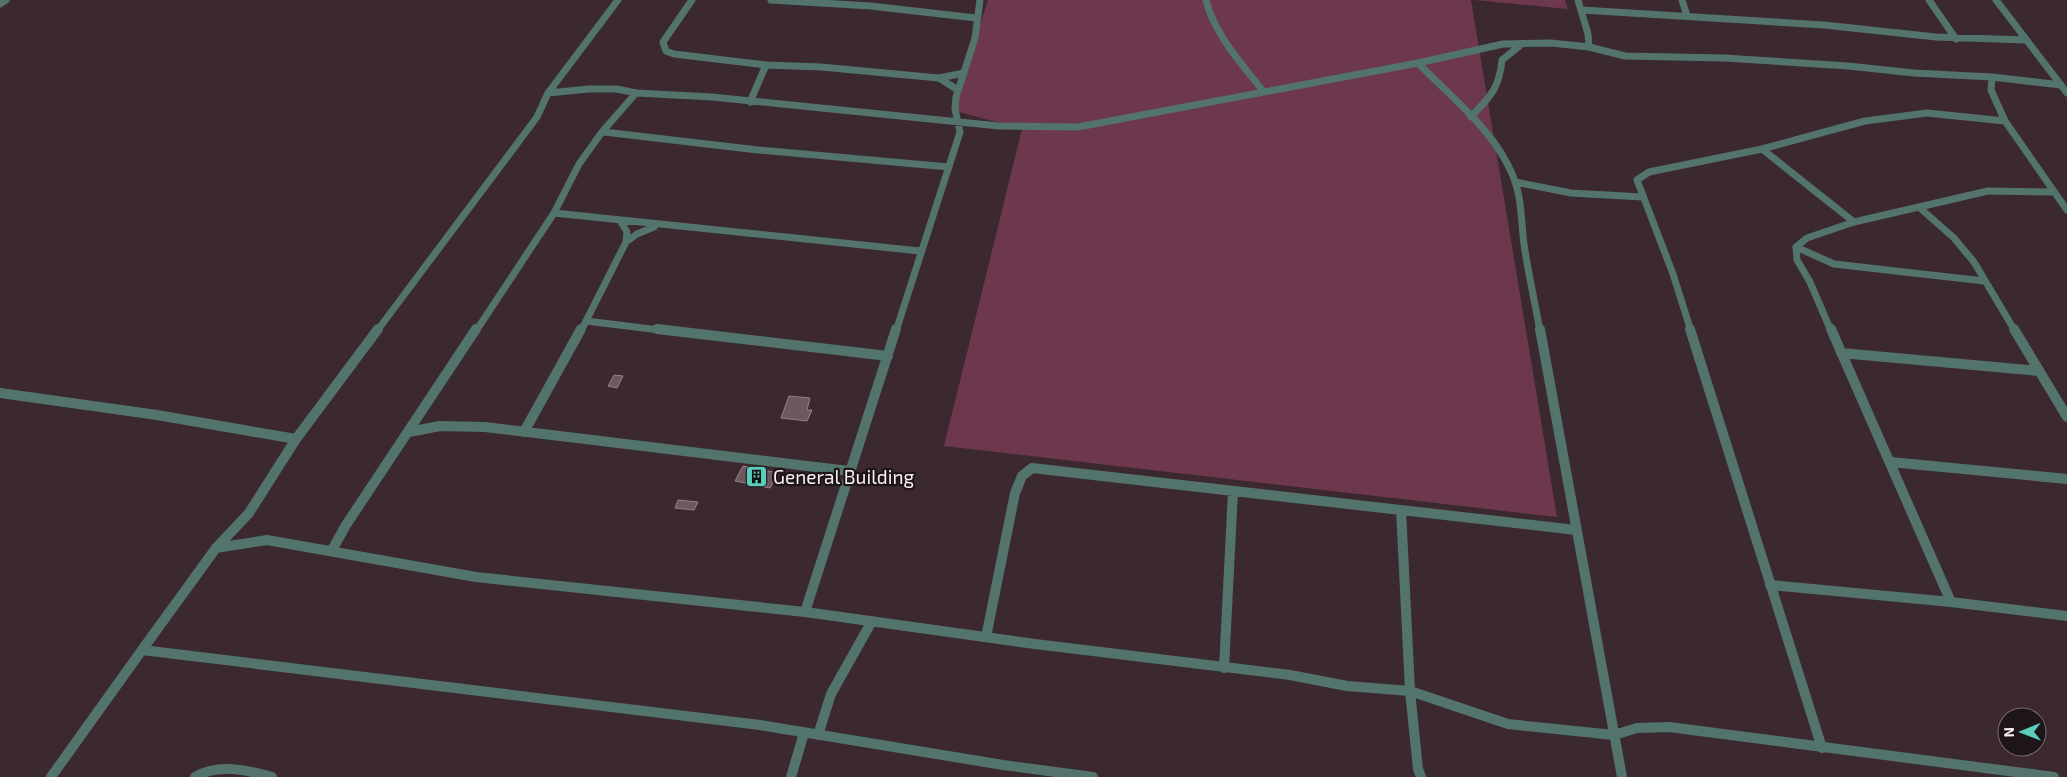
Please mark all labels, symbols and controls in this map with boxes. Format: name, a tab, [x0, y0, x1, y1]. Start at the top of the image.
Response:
building icon: General Building	[745, 465, 769, 489]
place label: General Building	[773, 465, 914, 488]
north arrow	[1997, 707, 2047, 757]
text: N	[2000, 727, 2017, 737]

